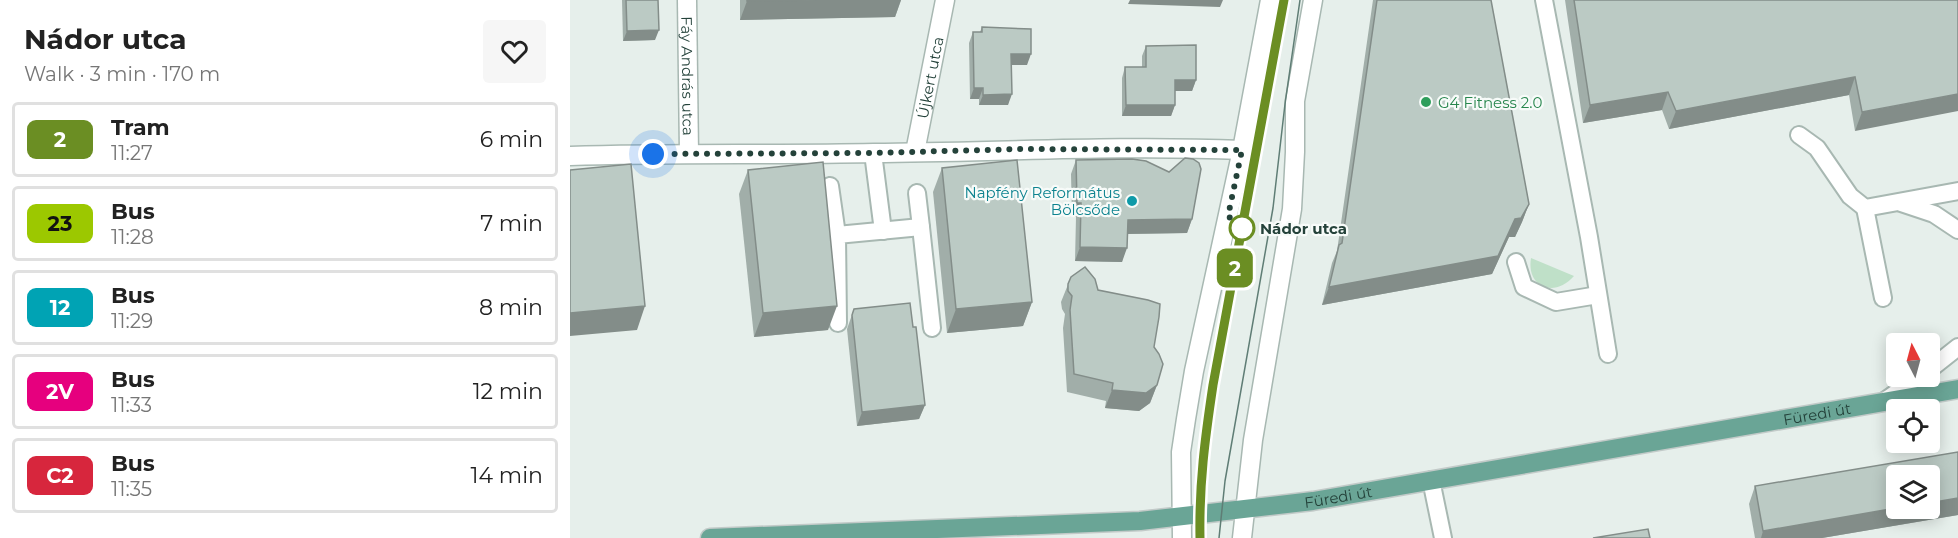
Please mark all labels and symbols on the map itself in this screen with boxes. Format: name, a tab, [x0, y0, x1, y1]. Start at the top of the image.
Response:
street label: Fáy András utca	[678, 16, 698, 136]
street label: Újkert utca	[912, 35, 947, 120]
place label: G4 Fitness 2.0	[1438, 93, 1542, 112]
marker: G4 Fitness 2.0	[1419, 95, 1433, 109]
your location	[638, 139, 668, 169]
place label: Napfény Református Bölcsőde	[964, 183, 1120, 219]
marker: Napfény Református Bölcsőde	[1125, 194, 1139, 208]
marker: Nádor utca	[1229, 215, 1255, 241]
place label: Nádor utca	[1260, 219, 1347, 238]
line badge: 2	[1216, 248, 1254, 288]
north arrow	[1886, 333, 1940, 387]
street label: Füredi út	[1782, 398, 1852, 429]
street label: Füredi út	[1303, 481, 1374, 511]

